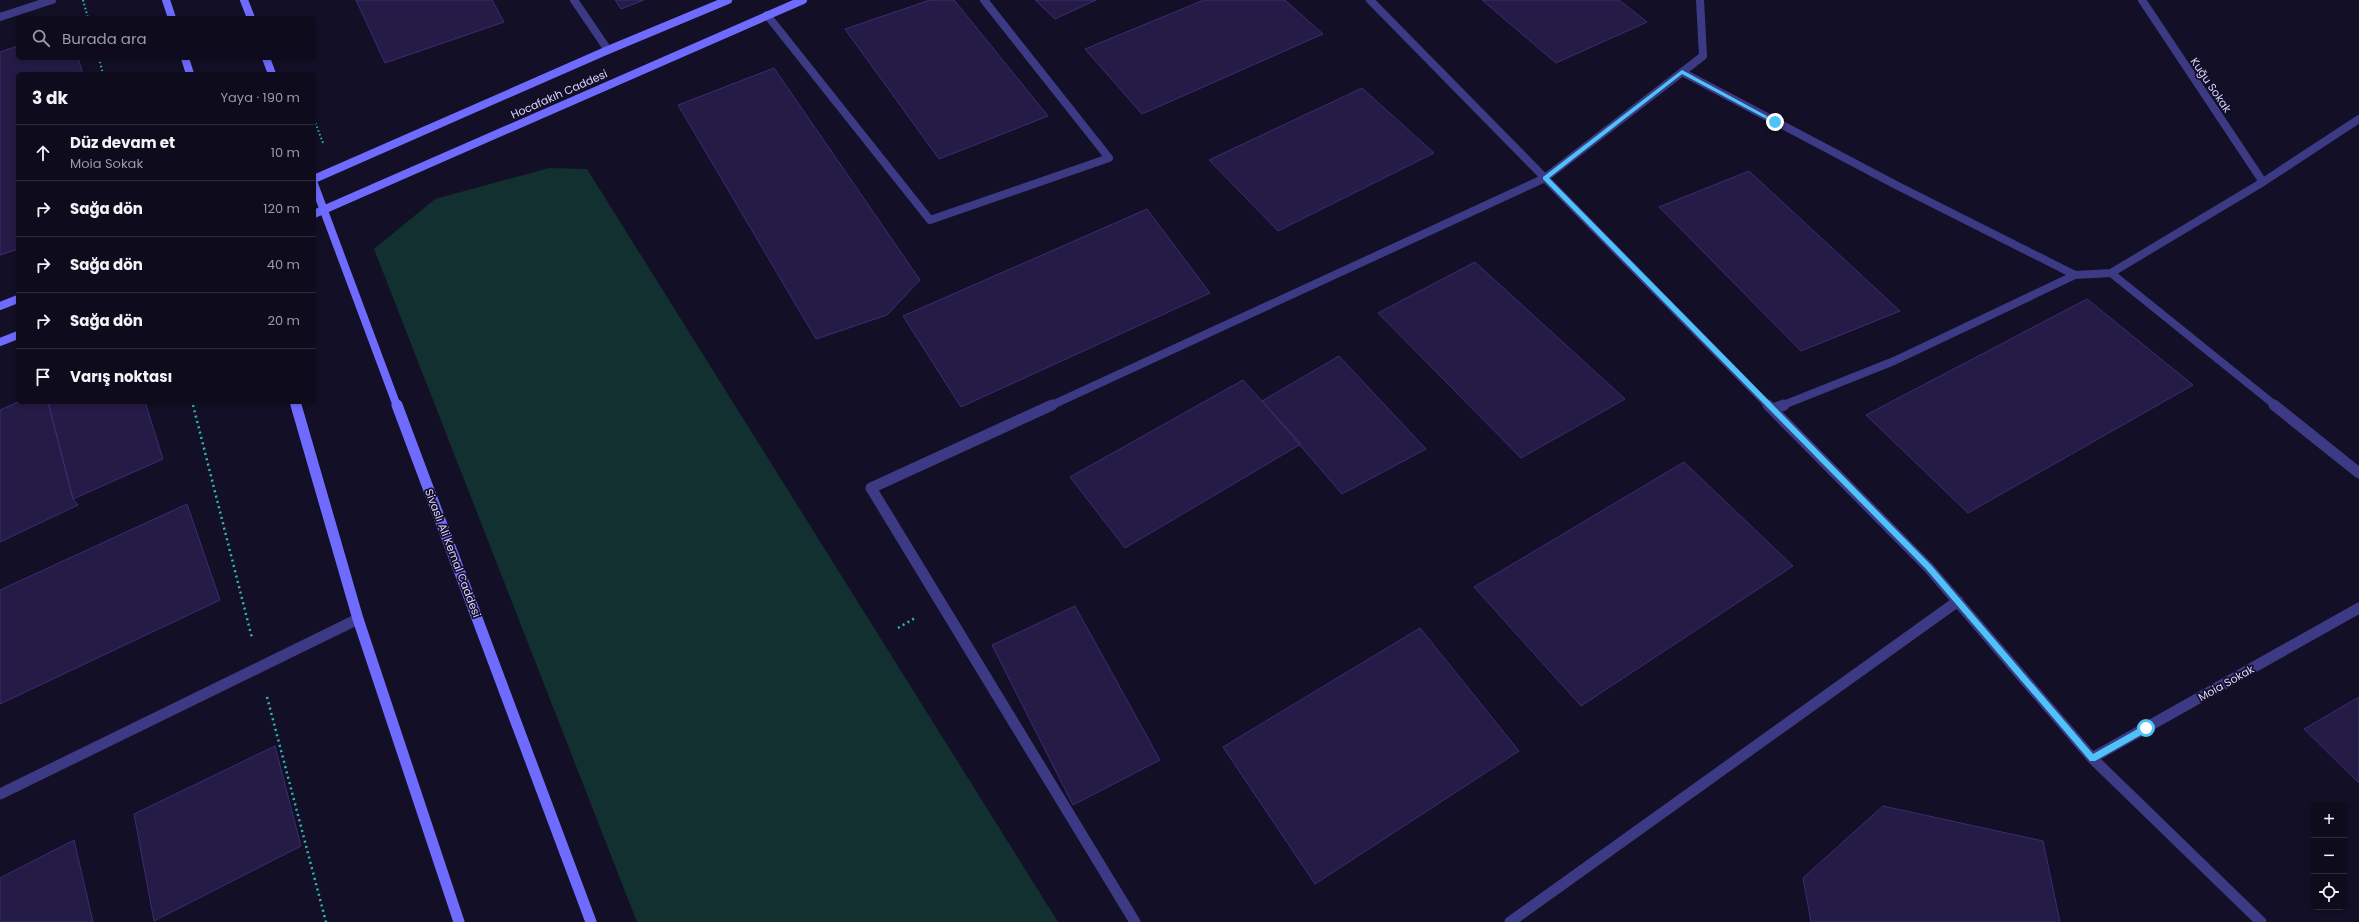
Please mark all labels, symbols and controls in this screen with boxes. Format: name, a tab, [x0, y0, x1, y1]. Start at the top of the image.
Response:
search box	[16, 16, 316, 60]
icon: search	[30, 27, 52, 49]
text: Burada ara	[62, 28, 147, 49]
street label: Kuğu Sokak	[2187, 54, 2236, 116]
street label: Hocafakıh Caddesi	[508, 65, 610, 123]
text: 3 dk	[32, 86, 68, 110]
text: Yaya · 190 m	[220, 88, 300, 107]
route end	[1766, 113, 1784, 131]
text: Düz devam et	[70, 132, 175, 153]
icon: ahead	[32, 142, 54, 164]
text: 10 m	[271, 143, 300, 162]
text: Moia Sokak	[70, 154, 143, 173]
icon: right	[32, 198, 54, 220]
text: Sağa dön	[70, 198, 143, 219]
text: 120 m	[263, 199, 300, 218]
icon: right	[32, 254, 54, 276]
text: Sağa dön	[70, 254, 143, 275]
text: 40 m	[267, 255, 300, 274]
icon: right	[32, 310, 54, 332]
text: Sağa dön	[70, 310, 143, 331]
text: 20 m	[267, 311, 300, 330]
icon: arrive	[32, 366, 54, 388]
text: Varış noktası	[70, 366, 172, 387]
street label: Sivaslı Ali Kemal Caddesi	[421, 486, 485, 620]
street label: Moia Sokak	[2195, 661, 2257, 705]
route start	[2137, 719, 2155, 737]
map controls	[2311, 802, 2347, 910]
button: +	[2311, 802, 2347, 838]
button: −	[2311, 838, 2347, 874]
button: locate	[2311, 874, 2347, 910]

